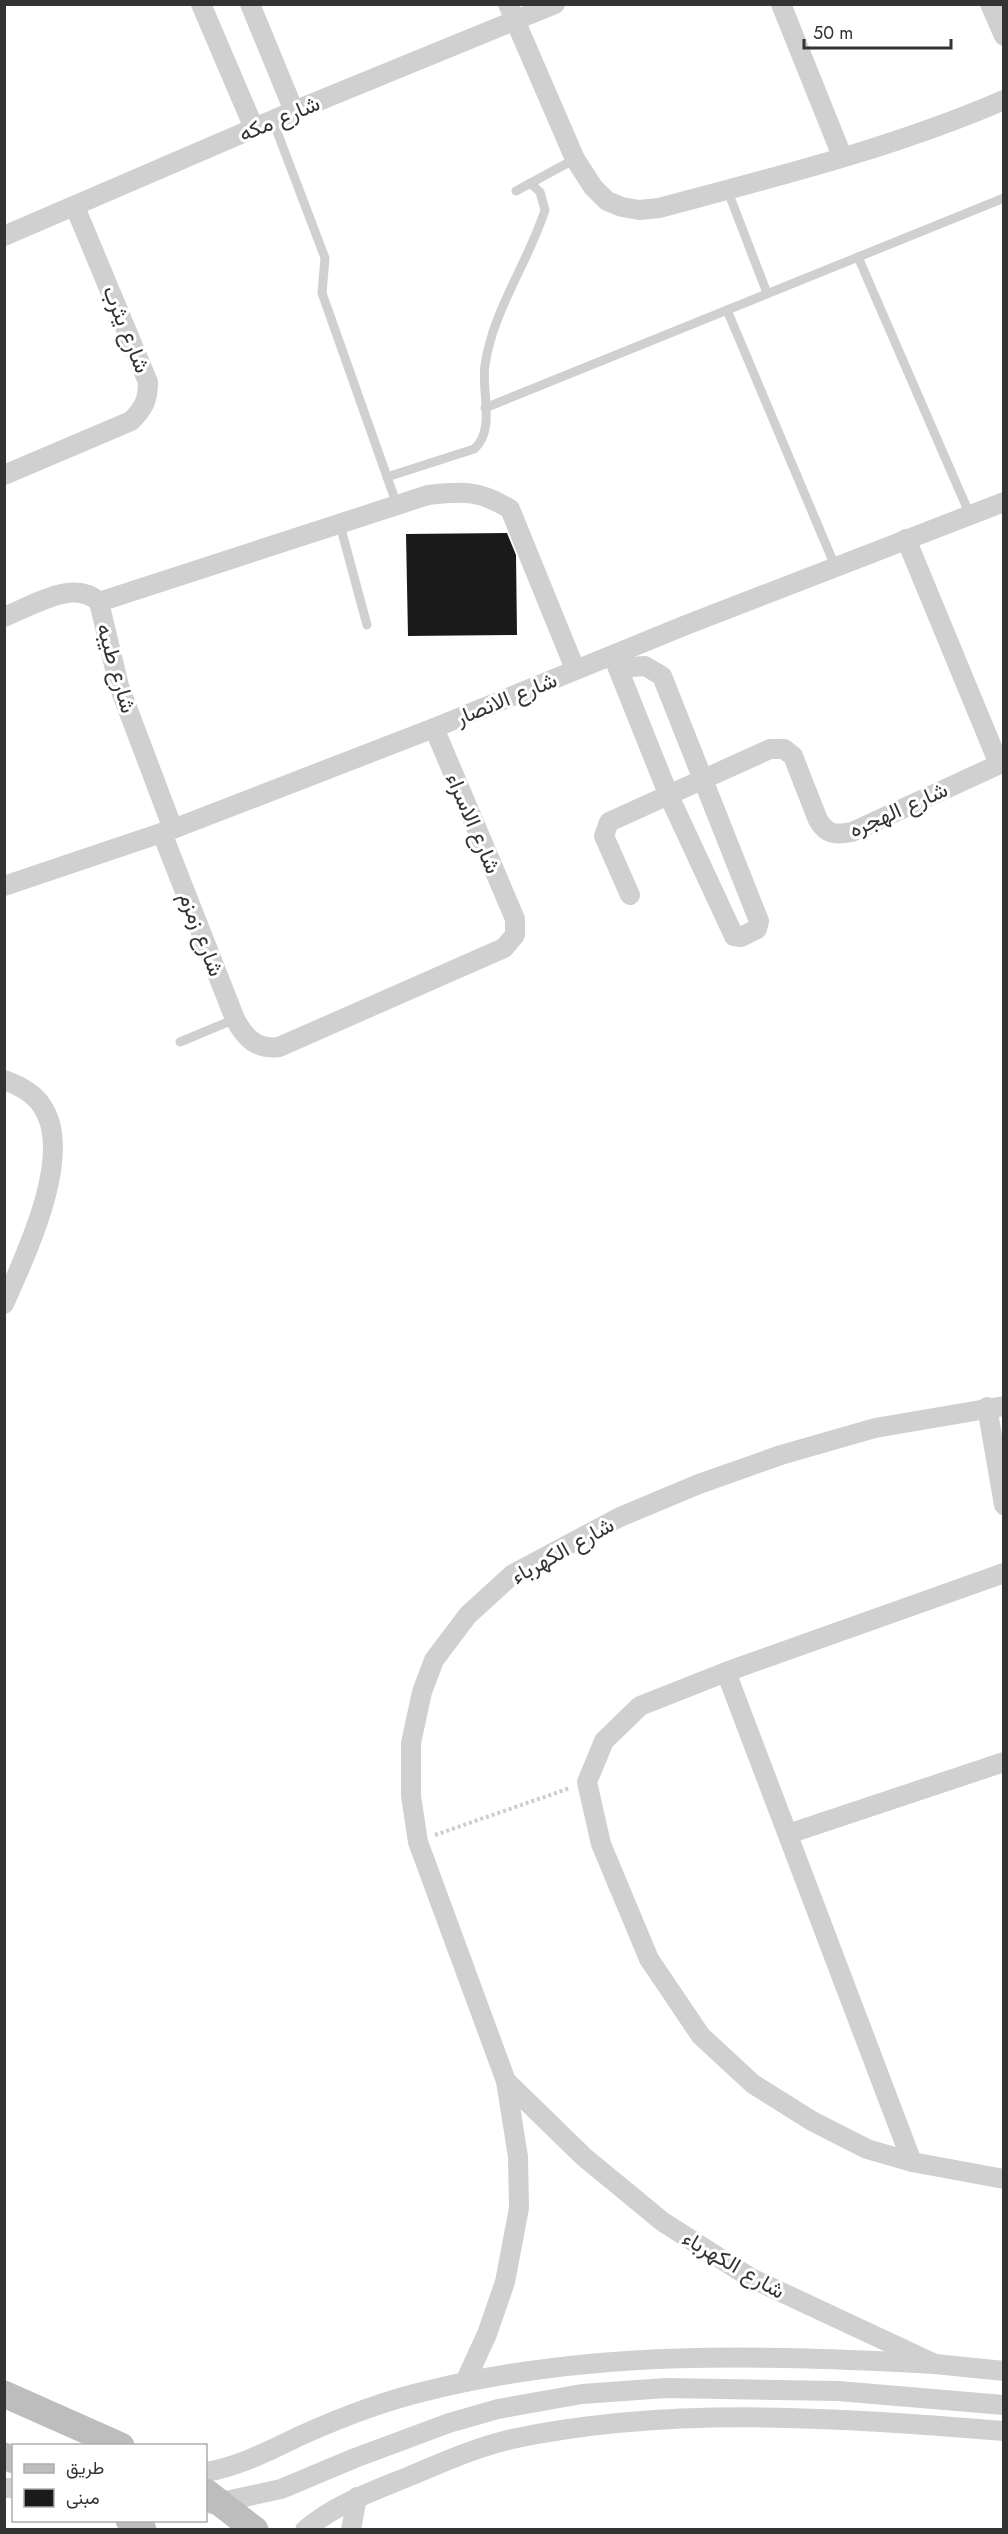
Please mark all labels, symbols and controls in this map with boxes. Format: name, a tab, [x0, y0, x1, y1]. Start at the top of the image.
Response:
scale bar	[804, 12, 951, 50]
text: 50 m	[813, 20, 853, 46]
street label: شارع مكه	[234, 87, 324, 149]
street label: شارع يثرب	[95, 281, 159, 377]
street label: شارع طيبه	[89, 619, 145, 717]
street label: شارع الانصار	[450, 663, 562, 733]
street label: شارع الاسراء	[438, 768, 510, 878]
street label: شارع الهجره	[843, 773, 953, 845]
street label: شارع زمزم	[171, 887, 233, 981]
street label: شارع الكهرباء	[505, 1508, 619, 1592]
street label: شارع الكهرباء	[677, 2222, 791, 2306]
legend	[12, 2444, 207, 2522]
text: طريق	[66, 2455, 104, 2481]
text: مبنى	[66, 2485, 100, 2511]

